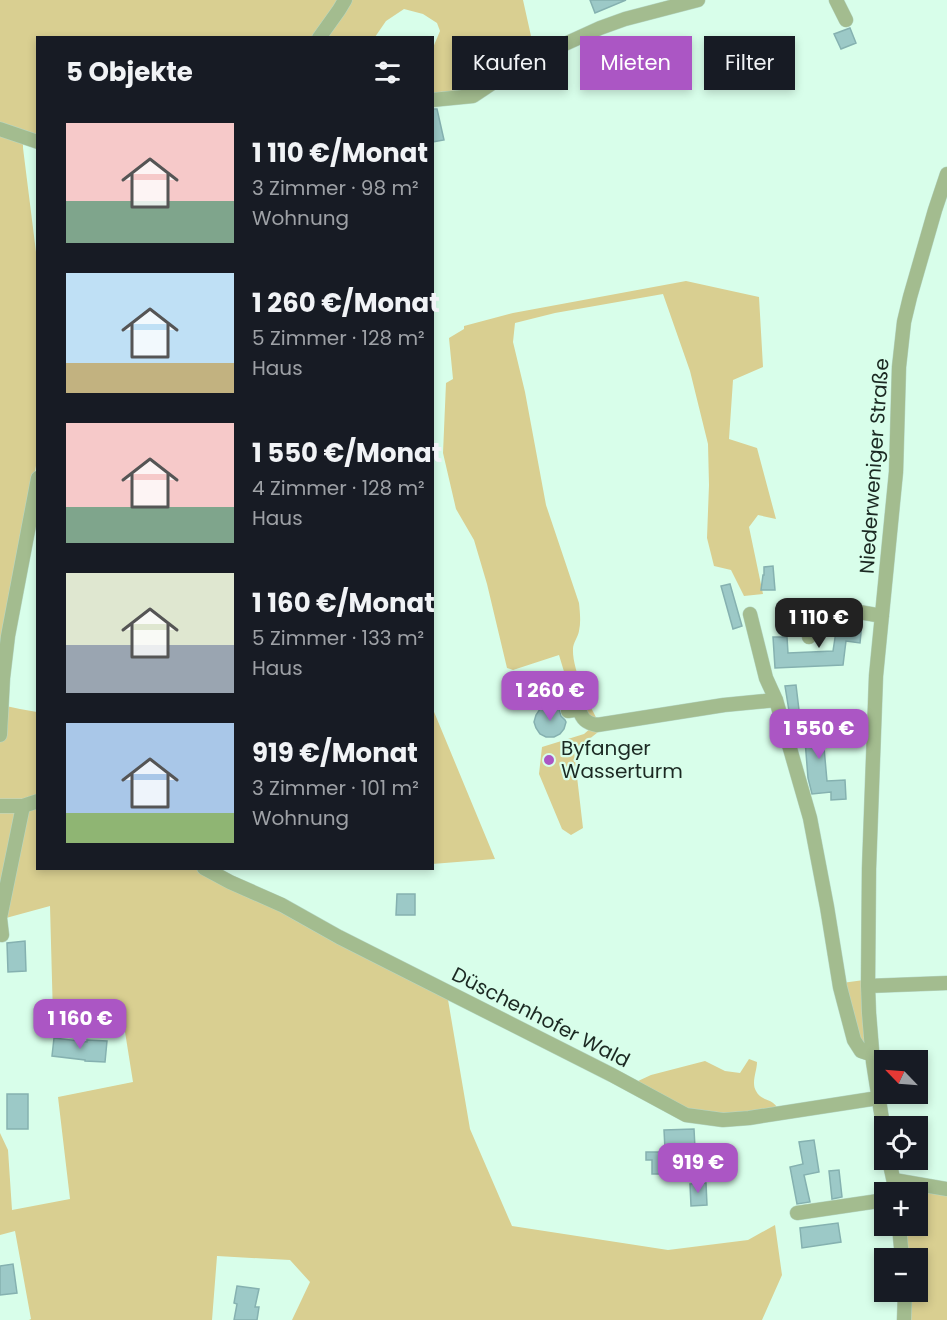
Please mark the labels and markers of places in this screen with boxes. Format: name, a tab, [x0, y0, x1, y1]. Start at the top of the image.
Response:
pin: 1 110 €	[764, 598, 874, 649]
pin: 1 260 €	[495, 671, 605, 722]
pin: 1 550 €	[764, 709, 874, 760]
place label: Byfanger Wasserturm	[561, 734, 683, 785]
marker: Byfanger Wasserturm	[542, 753, 556, 767]
pin: 1 160 €	[25, 999, 135, 1050]
pin: 919 €	[656, 1143, 740, 1194]

